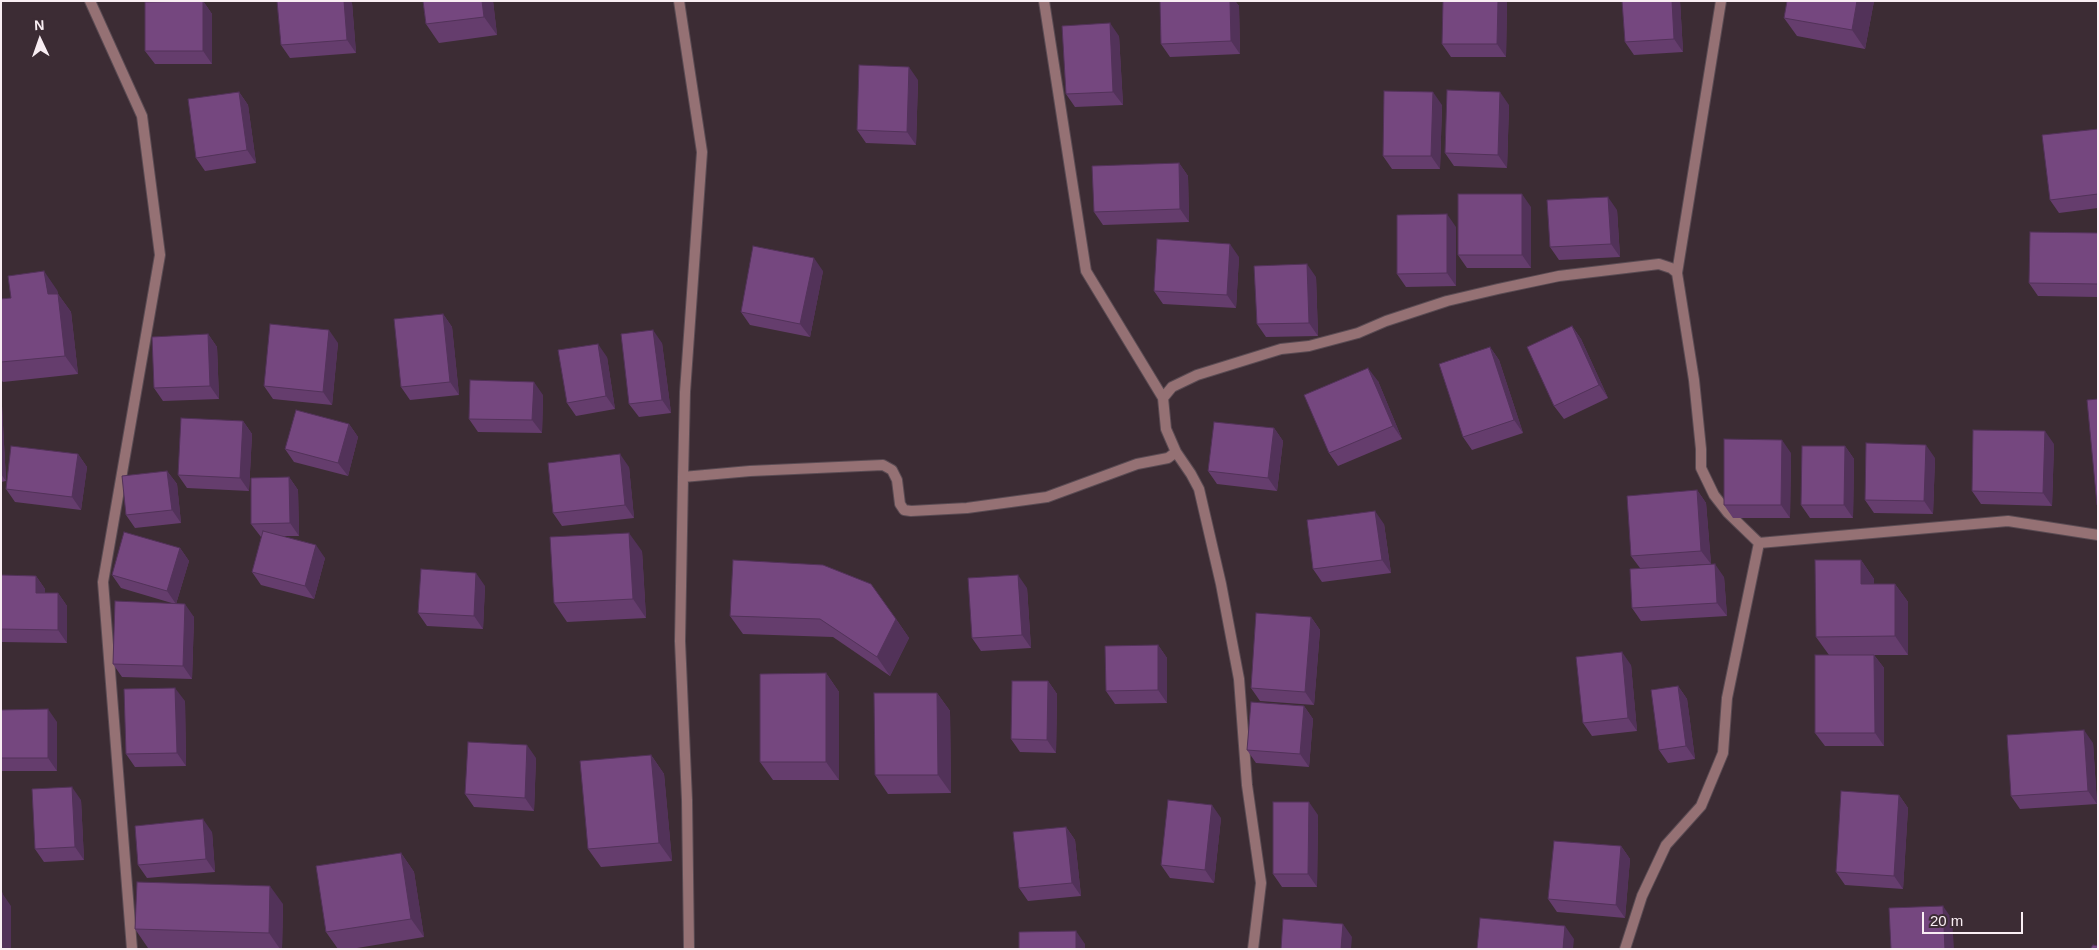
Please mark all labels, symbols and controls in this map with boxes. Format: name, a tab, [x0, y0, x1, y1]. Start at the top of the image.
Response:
north arrow	[15, 15, 65, 65]
text: N	[34, 17, 45, 33]
scale bar	[1924, 902, 2025, 934]
text: 20 m	[1930, 912, 1963, 929]

